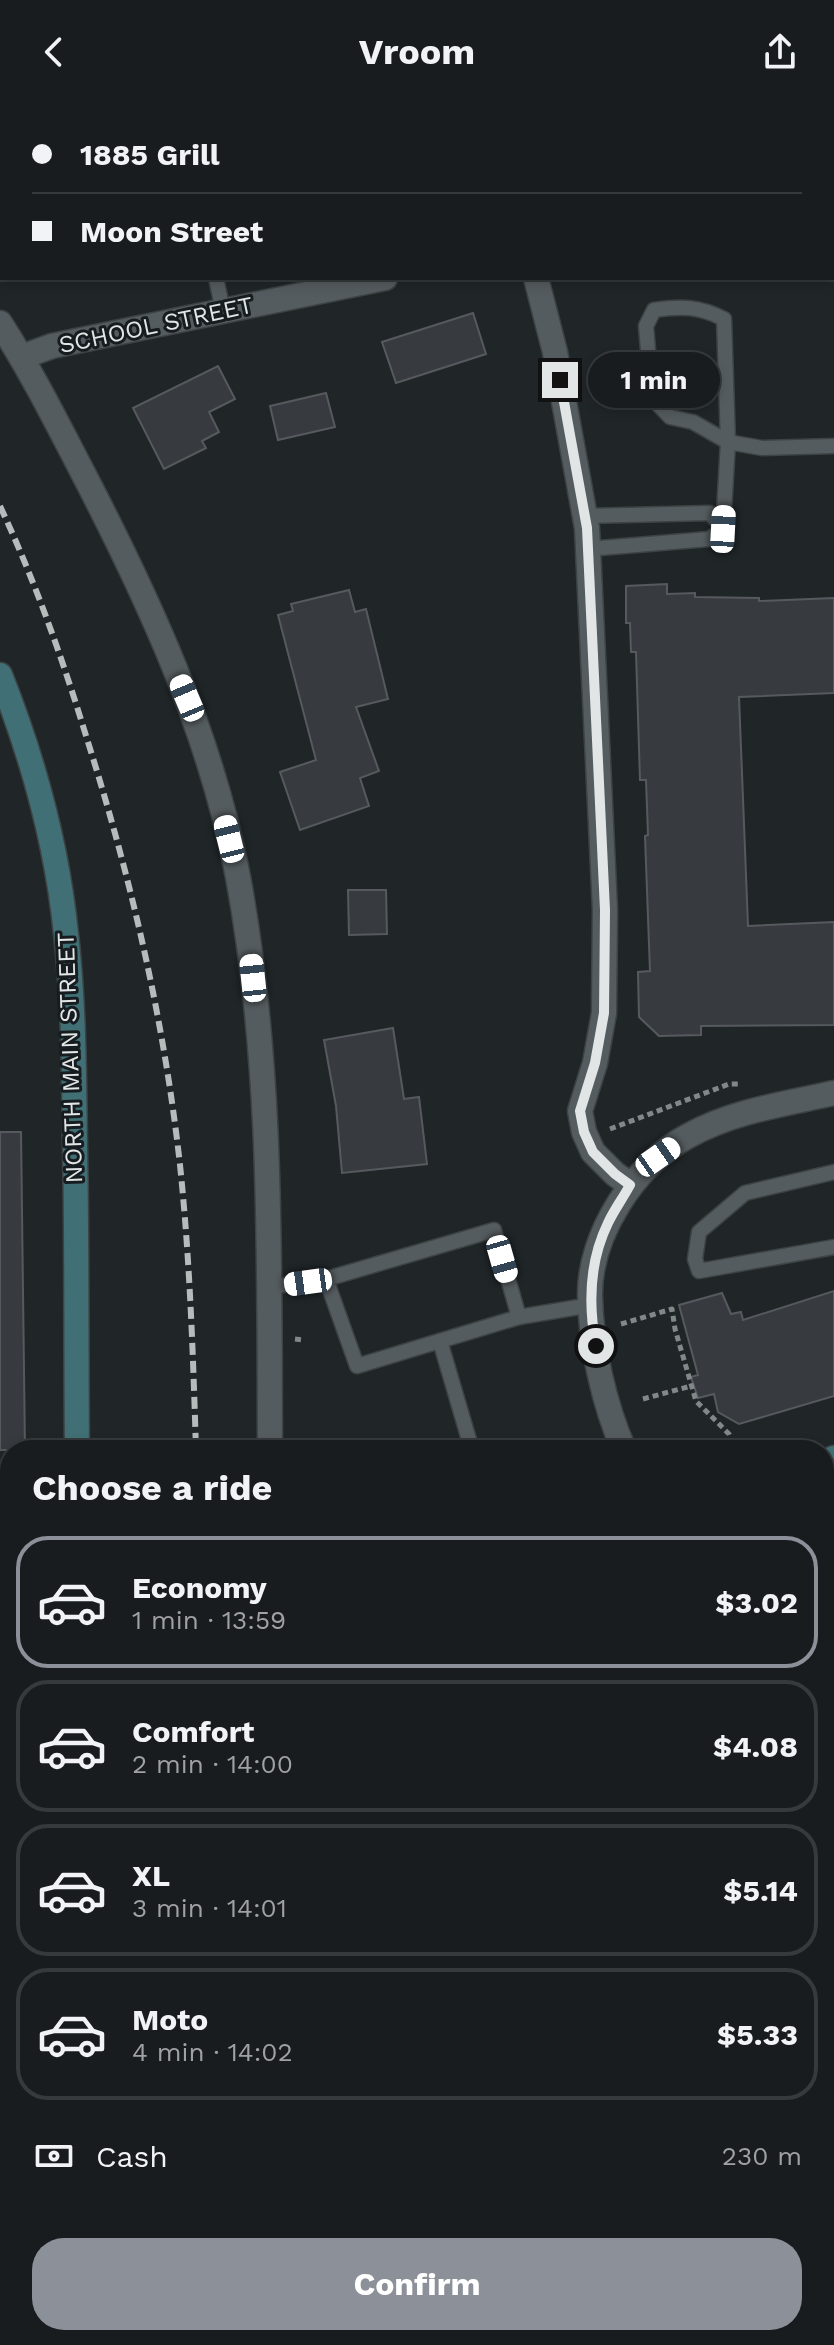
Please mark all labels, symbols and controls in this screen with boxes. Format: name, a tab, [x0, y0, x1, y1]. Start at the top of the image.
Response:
icon: back	[32, 30, 76, 74]
icon: share	[758, 30, 802, 74]
text: Vroom	[359, 31, 475, 73]
text: 1885 Grill	[80, 137, 220, 172]
text: Moon Street	[80, 214, 263, 249]
street label: SCHOOL STREET	[56, 291, 256, 359]
callout: 1 min	[588, 352, 720, 408]
route end	[542, 362, 578, 398]
text: 1 min	[621, 365, 687, 395]
car	[710, 504, 736, 554]
car	[167, 671, 207, 725]
car	[212, 813, 246, 865]
street label: NORTH MAIN STREET	[52, 932, 88, 1184]
car	[239, 953, 267, 1003]
car	[631, 1133, 685, 1181]
car	[484, 1233, 520, 1285]
car	[283, 1267, 333, 1297]
route start	[578, 1328, 614, 1364]
text: Choose a ride	[32, 1467, 272, 1509]
icon: car	[36, 1566, 108, 1638]
text: Economy	[132, 1570, 267, 1605]
text: $3.02	[715, 1585, 798, 1620]
text: 1 min · 13:59	[132, 1605, 286, 1635]
icon: car	[36, 1710, 108, 1782]
text: Comfort	[132, 1714, 254, 1749]
text: $4.08	[713, 1729, 798, 1764]
text: 2 min · 14:00	[132, 1749, 293, 1779]
icon: car	[36, 1854, 108, 1926]
text: XL	[132, 1858, 170, 1893]
text: $5.14	[723, 1873, 798, 1908]
text: 3 min · 14:01	[132, 1893, 287, 1923]
icon: car	[36, 1998, 108, 2070]
text: Moto	[132, 2002, 208, 2037]
text: $5.33	[717, 2017, 798, 2052]
text: 4 min · 14:02	[132, 2037, 293, 2067]
icon: cash	[32, 2134, 76, 2178]
text: Cash	[96, 2139, 168, 2174]
text: 230 m	[722, 2141, 802, 2171]
button: Confirm	[32, 2238, 802, 2330]

